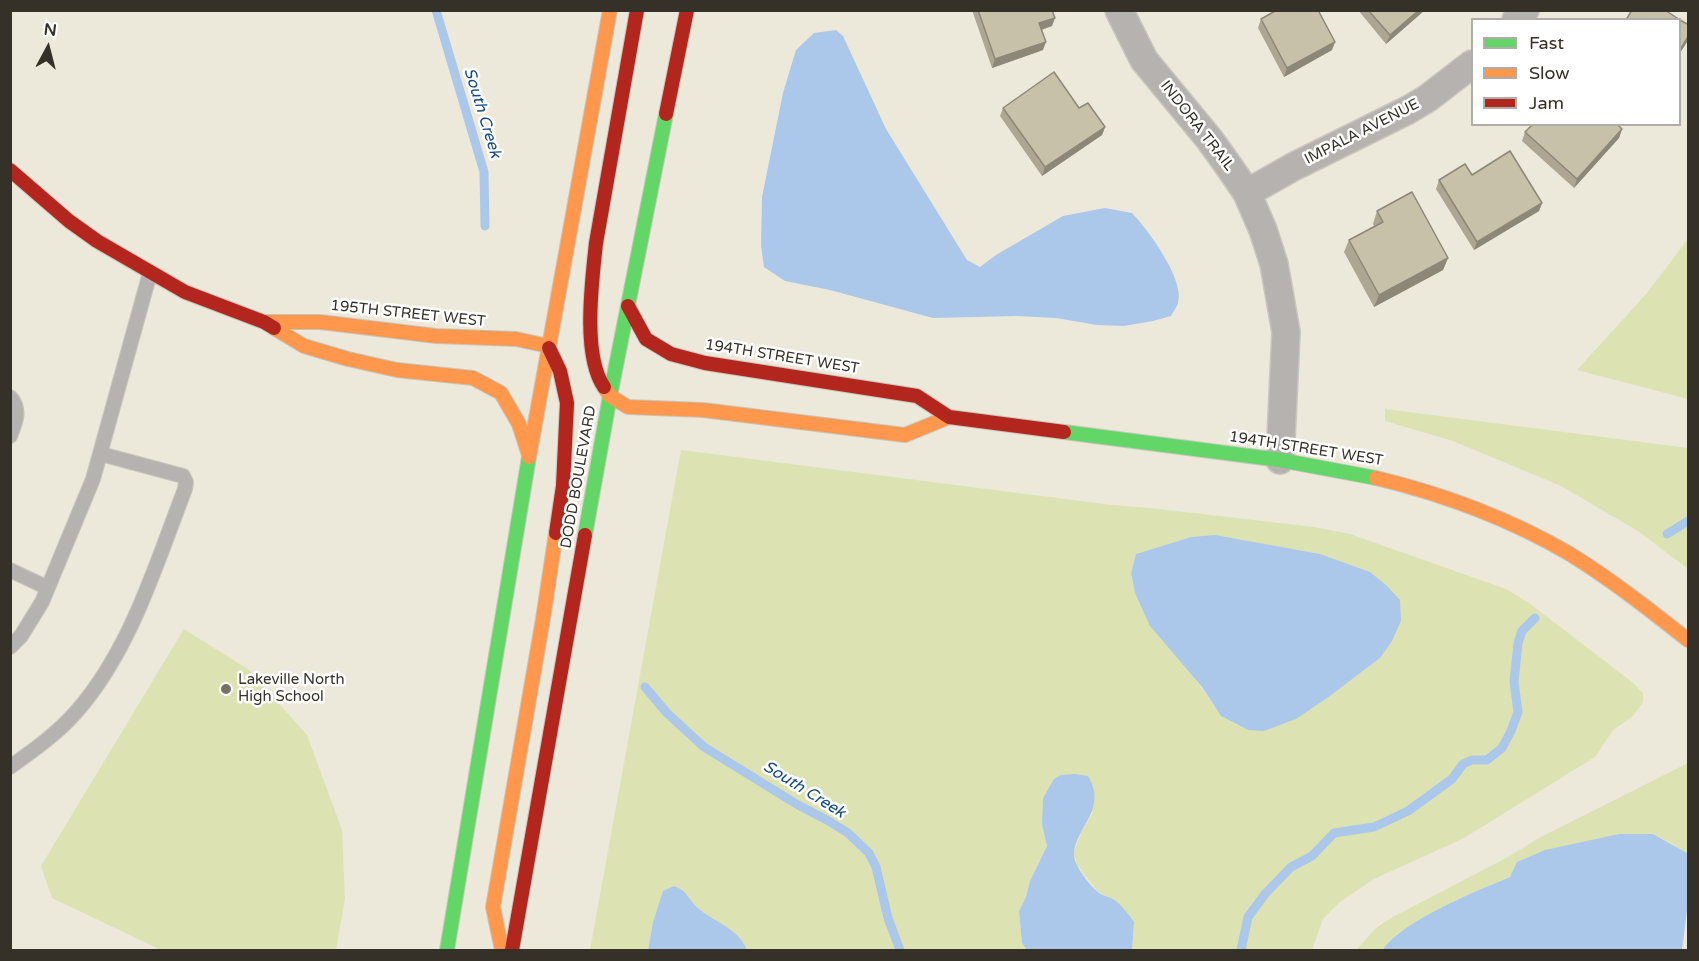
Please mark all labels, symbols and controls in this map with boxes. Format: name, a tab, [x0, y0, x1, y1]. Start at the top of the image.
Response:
north arrow	[18, 18, 78, 78]
legend	[1471, 18, 1681, 126]
text: N	[43, 19, 58, 41]
text: Fast	[1529, 32, 1564, 54]
text: Slow	[1529, 62, 1570, 84]
water label: South Creek	[459, 66, 505, 160]
street label: INDORA TRAIL	[1156, 77, 1238, 175]
text: Jam	[1529, 92, 1564, 114]
street label: IMPALA AVENUE	[1302, 95, 1422, 169]
street label: 195TH STREET WEST	[330, 297, 486, 331]
street label: 194TH STREET WEST	[704, 336, 860, 378]
street label: DODD BOULEVARD	[558, 404, 600, 550]
street label: 194TH STREET WEST	[1228, 428, 1384, 470]
place label: Lakeville North High School	[238, 671, 345, 706]
marker: Lakeville North High School	[219, 682, 233, 696]
water label: South Creek	[759, 757, 849, 823]

